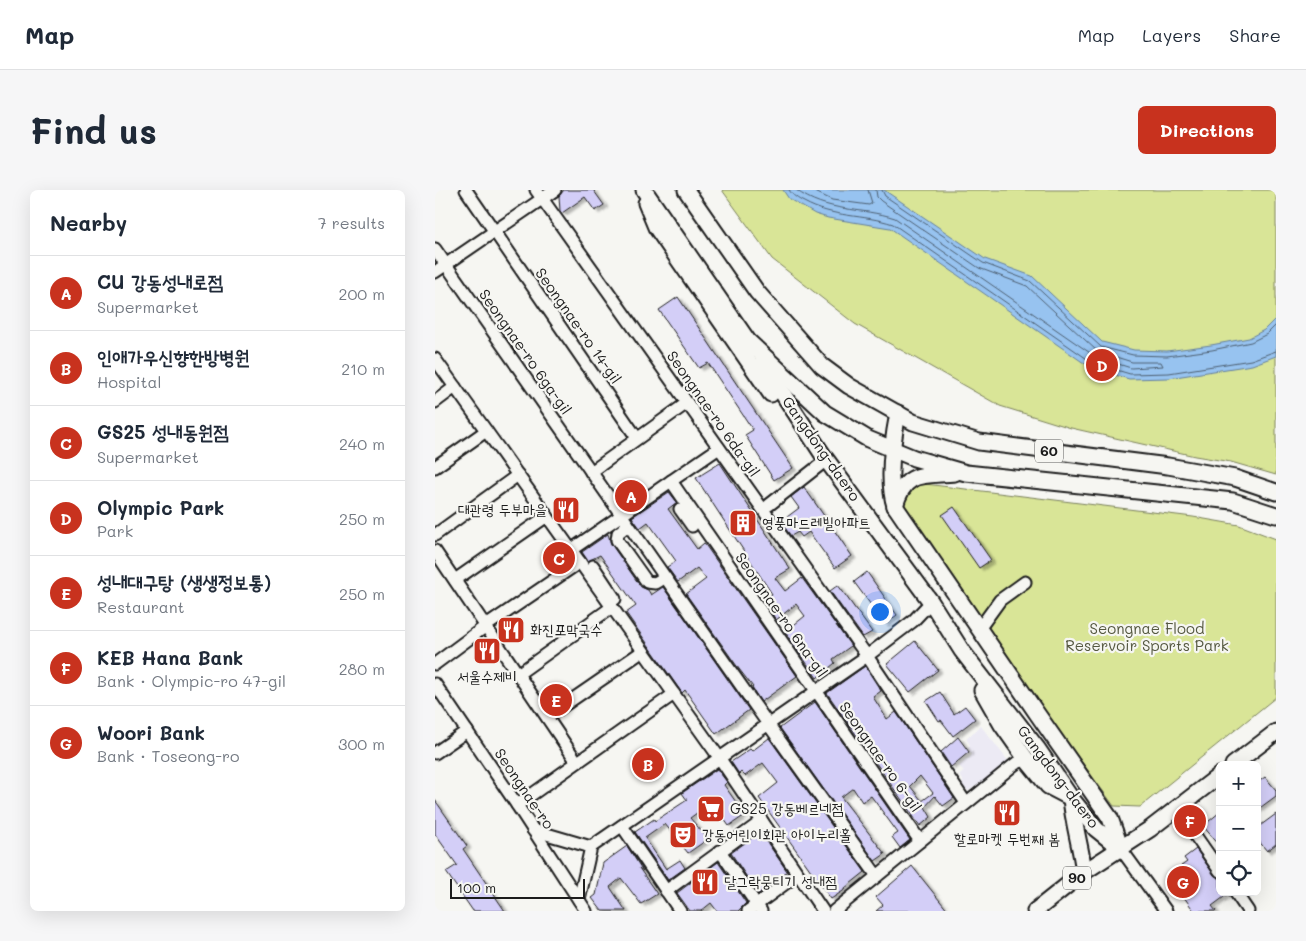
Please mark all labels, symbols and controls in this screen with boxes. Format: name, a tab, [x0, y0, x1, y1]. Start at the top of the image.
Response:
text: Map	[25, 19, 74, 50]
text: Map	[1078, 23, 1114, 47]
text: Layers	[1142, 23, 1201, 47]
text: Share	[1229, 23, 1281, 47]
button: Directions	[1138, 106, 1276, 154]
text: Find us	[30, 107, 157, 153]
text: Nearby	[50, 209, 127, 236]
text: 7 results	[318, 212, 385, 233]
street label: Seongnae-ro 14-gil	[531, 264, 626, 387]
text: CU 강동성내로점	[97, 269, 223, 294]
text: A	[60, 283, 72, 304]
text: 200 m	[338, 283, 385, 304]
street label: Seongnae-ro 6ga-gil	[475, 285, 577, 418]
text: Supermarket	[97, 296, 199, 317]
text: 인애가우신향한방병원	[97, 344, 250, 369]
street label: Seongnae-ro 6da-gil	[663, 346, 765, 480]
pin: D	[1086, 346, 1118, 384]
text: B	[61, 358, 71, 379]
text: 210 m	[341, 358, 385, 379]
text: Hospital	[97, 371, 161, 392]
street label: Gangdong-daero	[778, 392, 866, 505]
text: GS25 성내동원점	[97, 419, 229, 444]
text: C	[60, 433, 72, 454]
text: 240 m	[339, 433, 385, 454]
road number: 60	[1035, 440, 1063, 462]
text: Supermarket	[97, 446, 199, 467]
pin: A	[615, 477, 647, 515]
text: Olympic Park	[97, 495, 224, 520]
restaurant icon: 대관령 두부마을	[551, 495, 581, 525]
place label: 대관령 두부마을	[458, 499, 547, 519]
text: D	[60, 508, 72, 529]
text: 250 m	[339, 508, 385, 529]
building icon: 영풍마드레빌아파트	[728, 508, 758, 538]
place label: 영풍마드레빌아파트	[762, 512, 871, 532]
text: Park	[97, 520, 133, 541]
pin: C	[543, 539, 575, 577]
street label: Seongnae-ro 6na-gil	[731, 548, 833, 681]
text: 성내대구탕 (생생정보통)	[97, 569, 271, 594]
text: E	[61, 583, 71, 604]
text: 250 m	[339, 583, 385, 604]
text: Restaurant	[97, 596, 185, 617]
your location	[867, 599, 893, 625]
restaurant icon: 화진포막국수	[496, 615, 526, 645]
park label: Seongnae Flood Reservoir Sports Park	[1065, 618, 1229, 655]
place label: 화진포막국수	[530, 619, 602, 639]
restaurant icon: 서울수제비	[472, 636, 502, 666]
text: KEB Hana Bank	[97, 645, 243, 670]
text: F	[61, 658, 71, 679]
text: 280 m	[339, 658, 385, 679]
place label: 서울수제비	[457, 666, 517, 686]
text: Bank · Olympic-ro 47-gil	[97, 670, 286, 691]
pin: E	[540, 681, 572, 719]
street label: Seongnae-ro 6-gil	[835, 697, 926, 816]
text: Woori Bank	[97, 720, 205, 745]
street label: Gangdong-daero	[1014, 721, 1104, 832]
text: G	[60, 733, 72, 754]
text: 300 m	[338, 733, 385, 754]
street label: Seongnae-ro	[490, 744, 559, 833]
text: Bank · Toseong-ro	[97, 745, 239, 766]
pin: B	[632, 745, 664, 783]
map controls	[1216, 761, 1261, 896]
button: +	[1216, 761, 1261, 806]
supermarket icon: GS25 강동베르네점	[696, 794, 726, 824]
place label: GS25 강동베르네점	[730, 798, 844, 818]
restaurant icon: 할로마켓 두번째 봄	[992, 798, 1022, 828]
pin: F	[1174, 802, 1206, 840]
button: −	[1216, 806, 1261, 851]
theatre icon: 강동어린이회관 아이누리홀	[668, 820, 698, 850]
place label: 강동어린이회관 아이누리홀	[702, 824, 852, 844]
place label: 할로마켓 두번째 봄	[954, 828, 1060, 848]
button: locate	[1216, 851, 1261, 896]
pin: G	[1167, 863, 1199, 901]
road number: 90	[1063, 866, 1091, 890]
restaurant icon: 달그락뭉티기 성내점	[690, 867, 720, 897]
place label: 달그락뭉티기 성내점	[724, 871, 837, 891]
scale bar	[450, 876, 585, 899]
text: 100 m	[457, 878, 496, 897]

